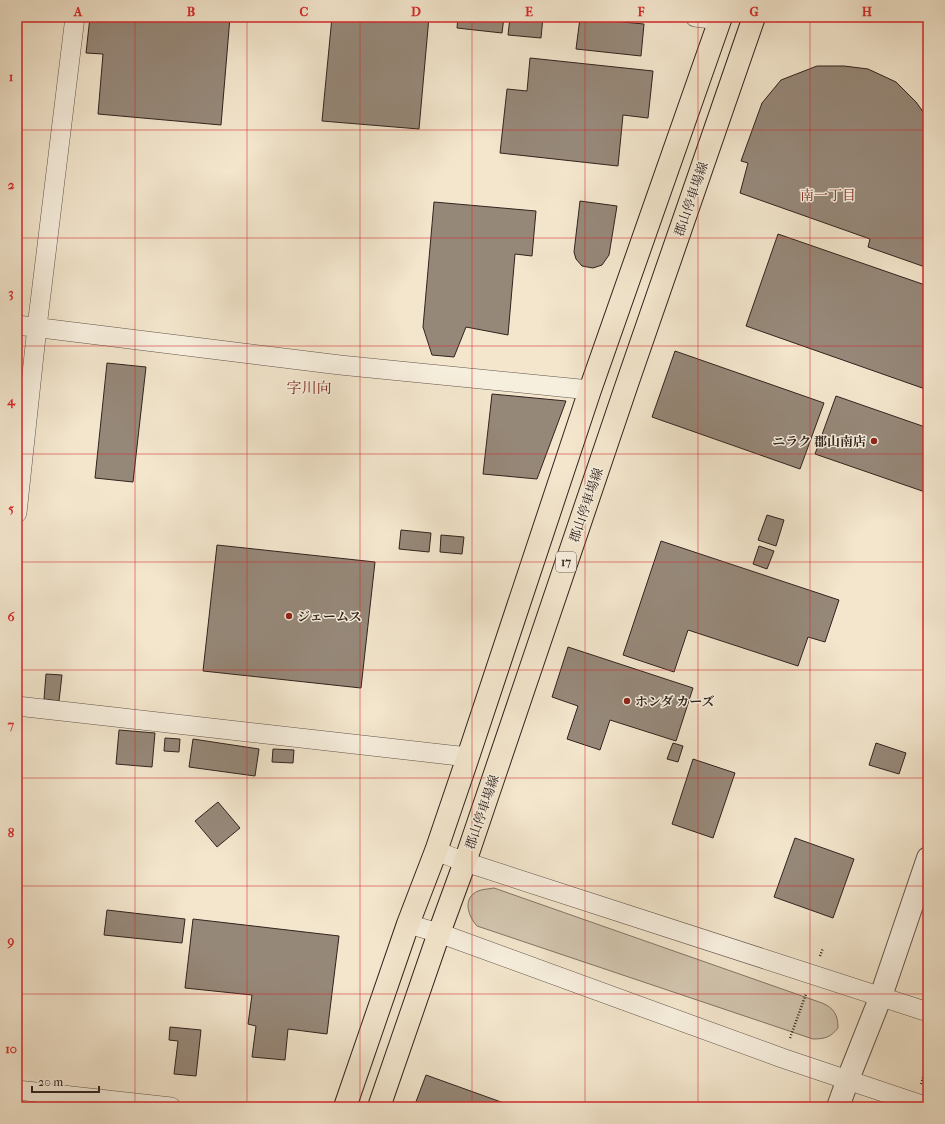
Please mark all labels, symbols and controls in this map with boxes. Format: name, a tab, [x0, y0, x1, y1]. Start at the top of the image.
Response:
text: A	[73, 4, 83, 19]
text: B	[187, 4, 196, 19]
text: C	[300, 4, 309, 19]
text: D	[411, 4, 421, 19]
text: E	[525, 4, 533, 19]
text: F	[637, 4, 645, 19]
text: G	[749, 4, 759, 19]
text: H	[862, 4, 873, 19]
text: 1	[9, 69, 14, 84]
street label: 郡山停車場線	[671, 160, 711, 238]
text: 2	[8, 177, 15, 192]
district label: 南一丁目	[800, 187, 856, 204]
text: 3	[8, 285, 14, 301]
district label: 字川向	[286, 379, 332, 397]
text: 4	[6, 393, 16, 409]
place label: ニラク 郡山南店	[772, 434, 866, 449]
marker: ニラク 郡山南店	[869, 436, 879, 446]
street label: 郡山停車場線	[566, 466, 606, 544]
text: 5	[8, 501, 14, 516]
road number: 17	[556, 552, 576, 572]
text: 6	[7, 609, 15, 624]
place label: ジェームス	[297, 609, 362, 624]
marker: ジェームス	[284, 611, 294, 621]
place label: ホンダ カーズ	[635, 694, 715, 709]
marker: ホンダ カーズ	[622, 696, 632, 706]
text: 7	[7, 717, 15, 732]
street label: 郡山停車場線	[462, 773, 502, 851]
text: 8	[8, 825, 15, 840]
text: 9	[7, 933, 15, 949]
text: 10	[5, 1041, 17, 1056]
scale bar	[32, 1068, 99, 1094]
text: 20 m	[38, 1075, 63, 1089]

